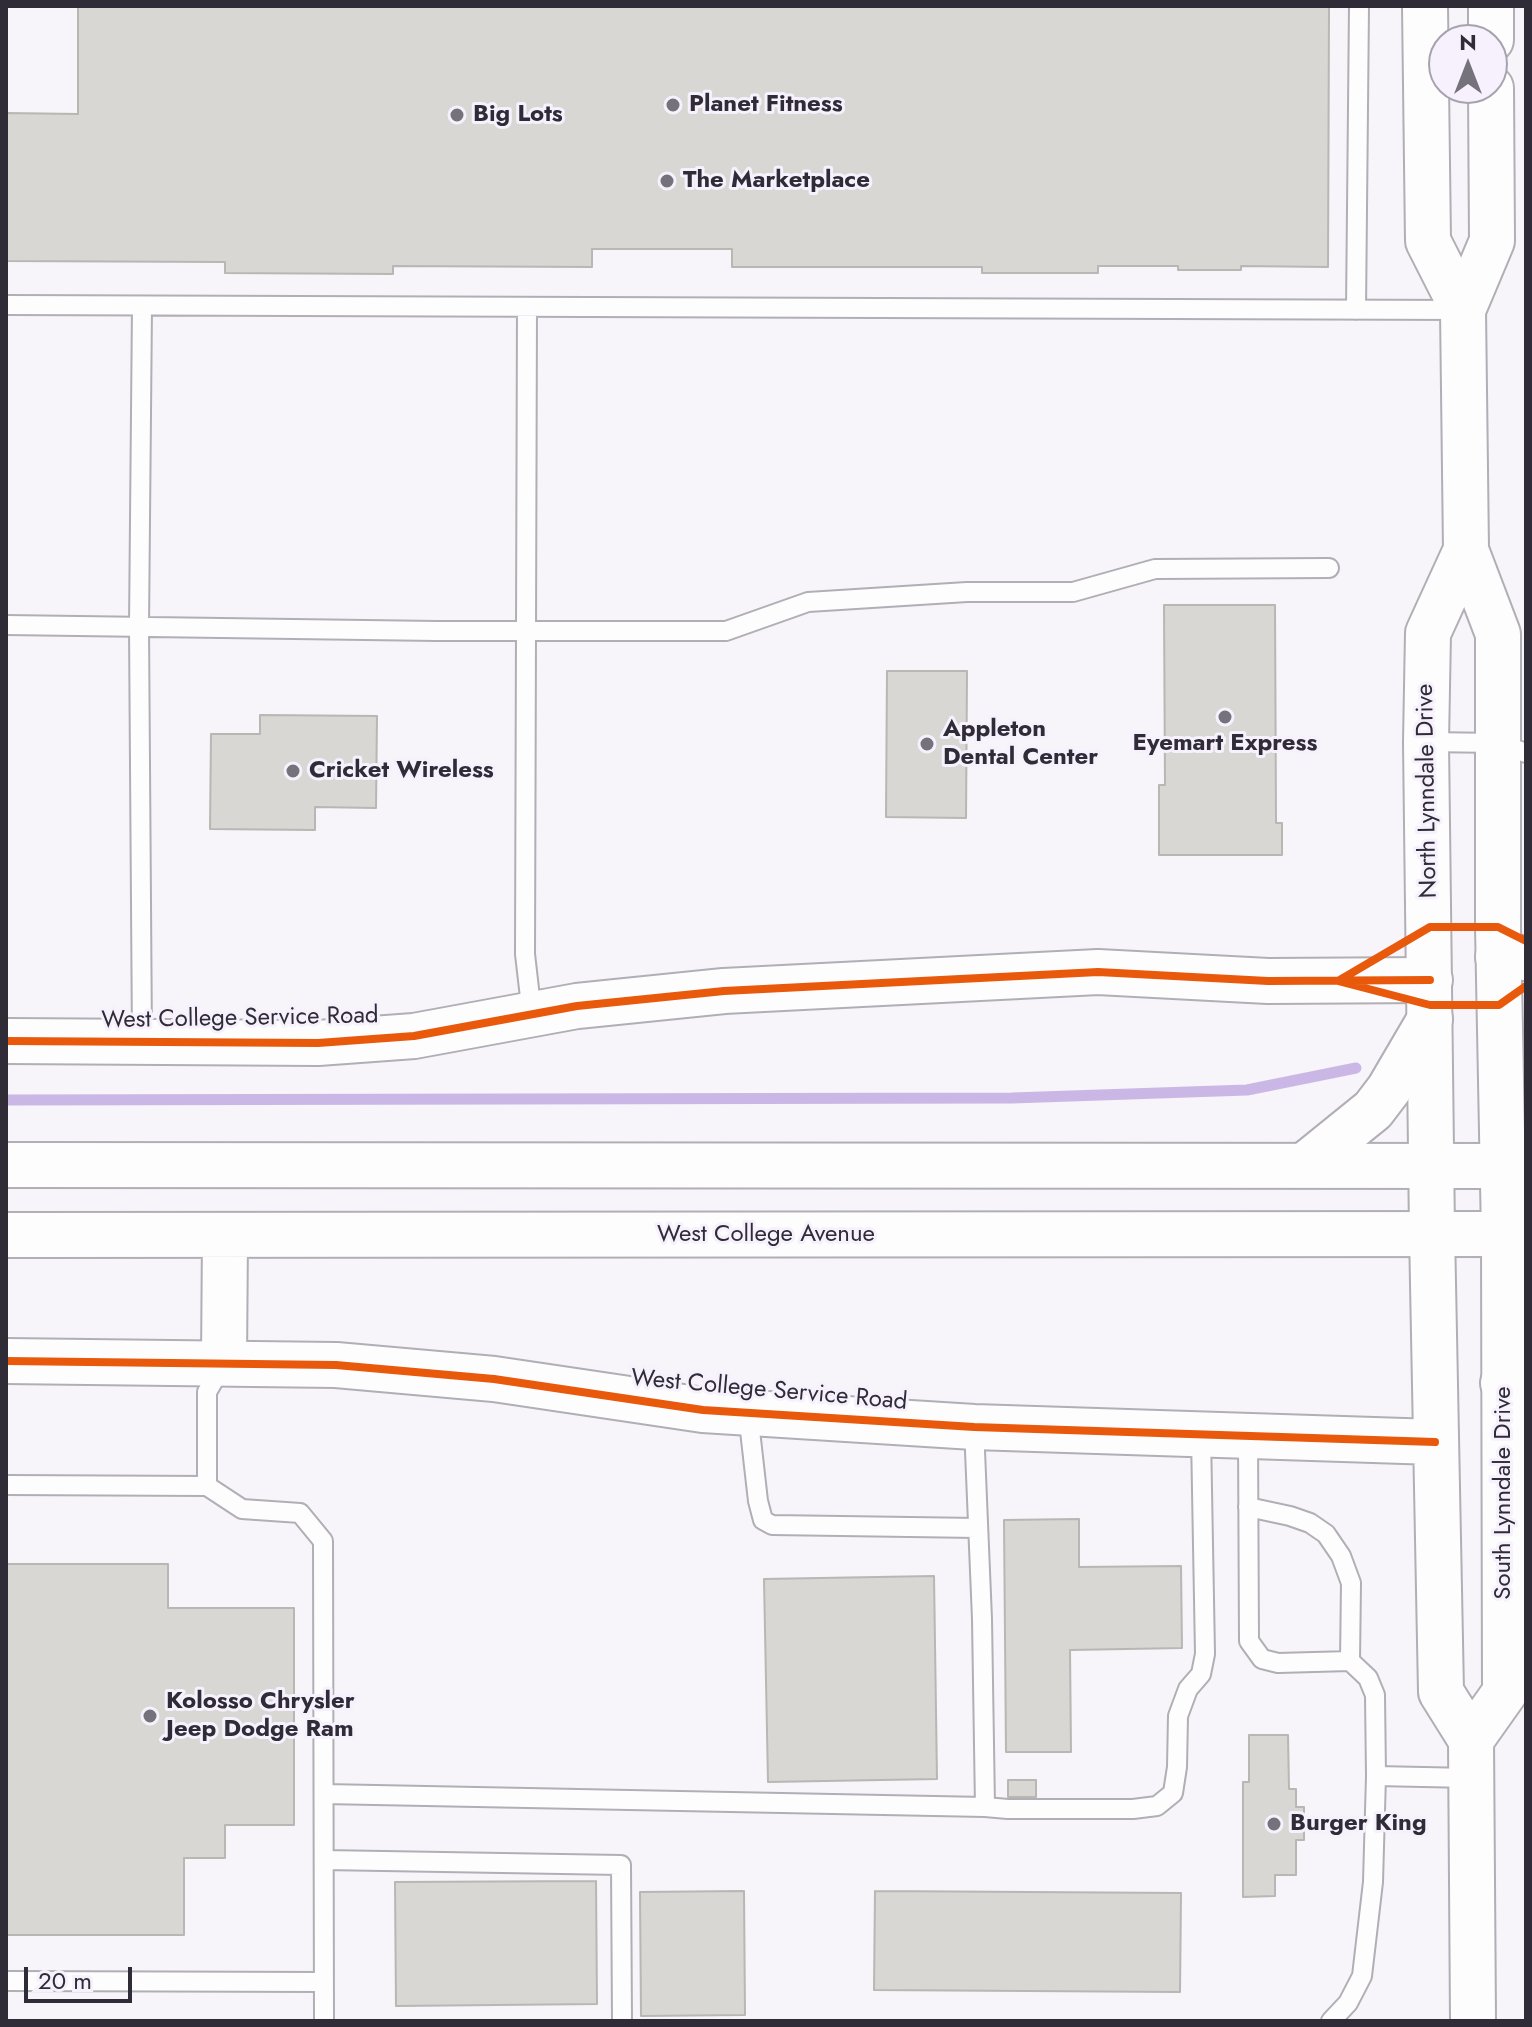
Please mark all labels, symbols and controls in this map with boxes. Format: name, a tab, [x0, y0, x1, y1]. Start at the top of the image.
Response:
north arrow	[1428, 24, 1508, 104]
text: N	[1459, 26, 1477, 58]
place label: Planet Fitness	[689, 91, 843, 119]
marker: Planet Fitness	[664, 96, 682, 114]
place label: Big Lots	[473, 101, 563, 129]
marker: Big Lots	[448, 106, 466, 124]
place label: The Marketplace	[683, 167, 870, 195]
marker: The Marketplace	[658, 172, 676, 190]
street label: North Lynndale Drive	[1412, 684, 1444, 898]
marker: Eyemart Express	[1216, 708, 1234, 726]
place label: Appleton Dental Center	[943, 716, 1098, 772]
place label: Eyemart Express	[1133, 730, 1317, 758]
marker: Appleton Dental Center	[918, 735, 936, 753]
place label: Cricket Wireless	[309, 757, 494, 785]
marker: Cricket Wireless	[284, 762, 302, 780]
street label: West College Service Road	[101, 1002, 379, 1036]
street label: West College Avenue	[657, 1221, 875, 1249]
street label: West College Service Road	[630, 1365, 908, 1417]
street label: South Lynndale Drive	[1490, 1386, 1518, 1600]
place label: Kolosso Chrysler Jeep Dodge Ram	[166, 1688, 355, 1744]
marker: Kolosso Chrysler Jeep Dodge Ram	[141, 1707, 159, 1725]
place label: Burger King	[1290, 1810, 1427, 1838]
marker: Burger King	[1265, 1815, 1283, 1833]
scale bar	[28, 1951, 136, 2001]
text: 20 m	[38, 1963, 92, 1998]

